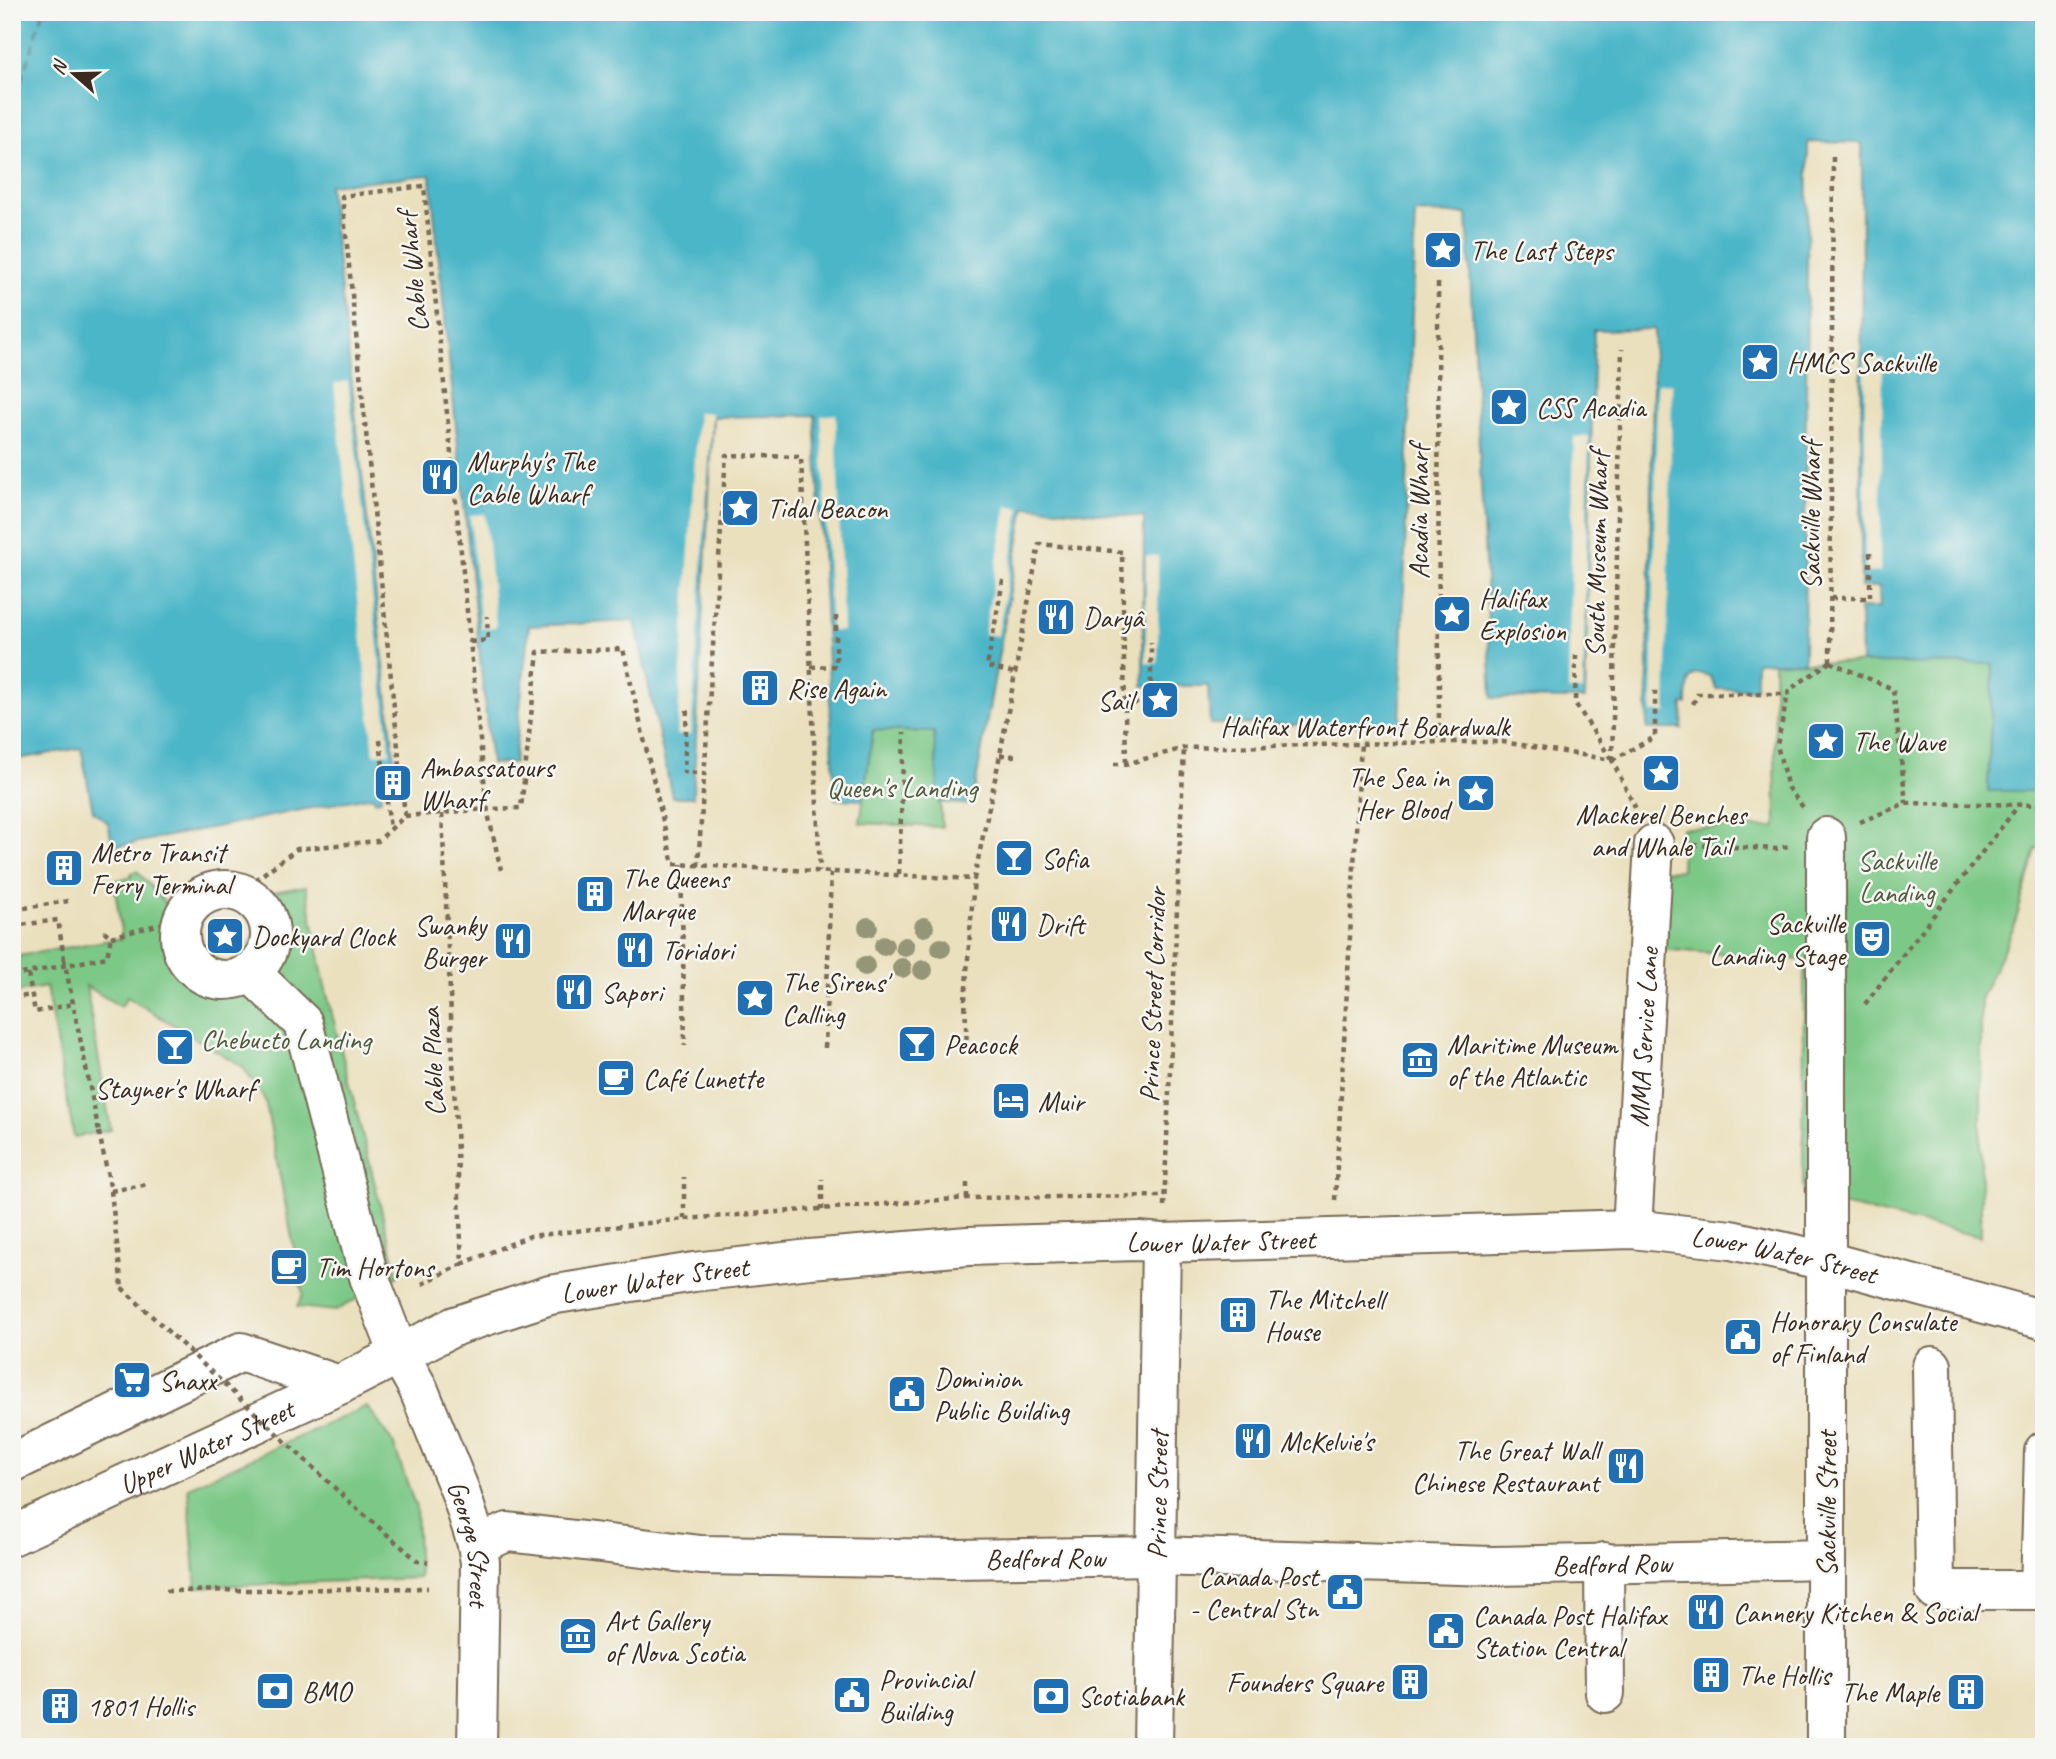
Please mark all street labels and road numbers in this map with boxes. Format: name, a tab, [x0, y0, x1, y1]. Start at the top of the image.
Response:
street label: Cable Wharf	[388, 204, 436, 334]
street label: Sackville Wharf	[1793, 435, 1828, 589]
street label: Acadia Wharf	[1401, 439, 1436, 579]
street label: South Museum Wharf	[1577, 444, 1616, 658]
street label: Halifax Waterfront Boardwalk	[1220, 709, 1511, 744]
street label: Prince Street Corridor	[1131, 884, 1174, 1103]
street label: MMA Service Lane	[1621, 945, 1666, 1128]
street label: Cable Plaza	[412, 1005, 453, 1117]
street label: Lower Water Street	[1689, 1219, 1883, 1293]
street label: Lower Water Street	[1126, 1221, 1318, 1261]
street label: Lower Water Street	[558, 1249, 753, 1311]
street label: Upper Water Street	[114, 1390, 302, 1502]
street label: Prince Street	[1139, 1427, 1176, 1560]
street label: Sackville Street	[1809, 1428, 1844, 1577]
street label: George Street	[439, 1475, 497, 1610]
street label: Bedford Row	[985, 1540, 1108, 1577]
street label: Bedford Row	[1552, 1545, 1675, 1583]

